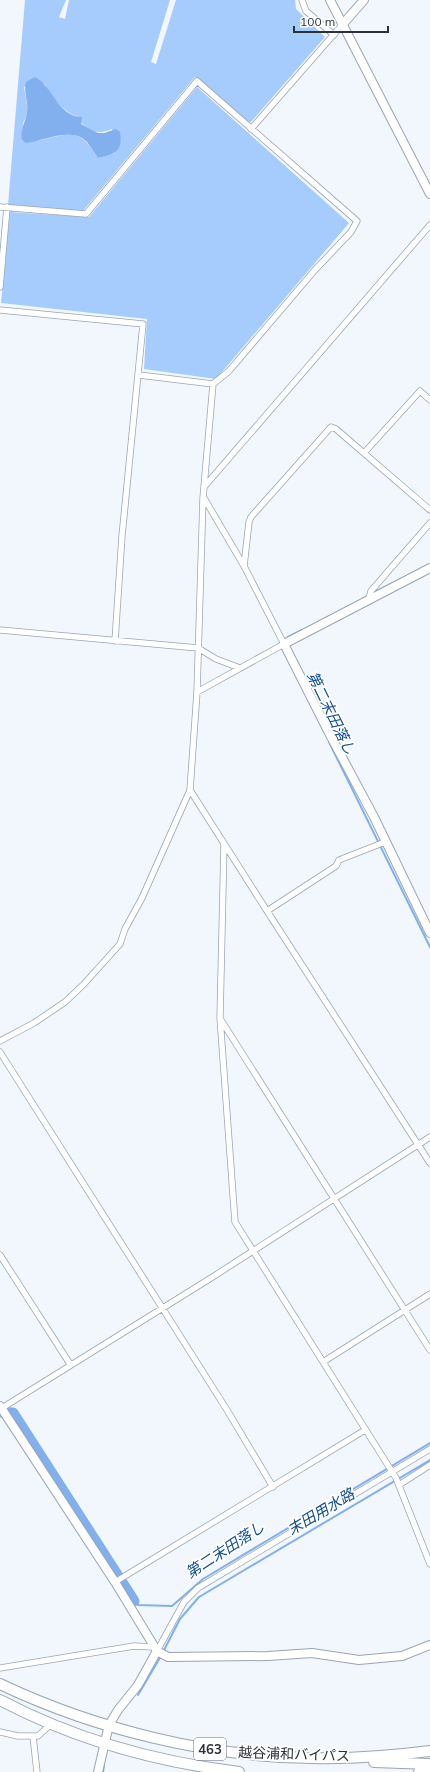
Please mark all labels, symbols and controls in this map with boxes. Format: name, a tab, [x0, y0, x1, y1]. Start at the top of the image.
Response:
scale bar	[294, 8, 388, 34]
text: 100 m	[300, 14, 335, 29]
water label: 第二末田落し	[303, 668, 360, 757]
water label: 末田用水路	[284, 1483, 359, 1539]
water label: 第二末田落し	[182, 1517, 268, 1582]
road number: 463	[194, 1738, 226, 1760]
street label: 越谷浦和バイパス	[238, 1743, 350, 1765]

